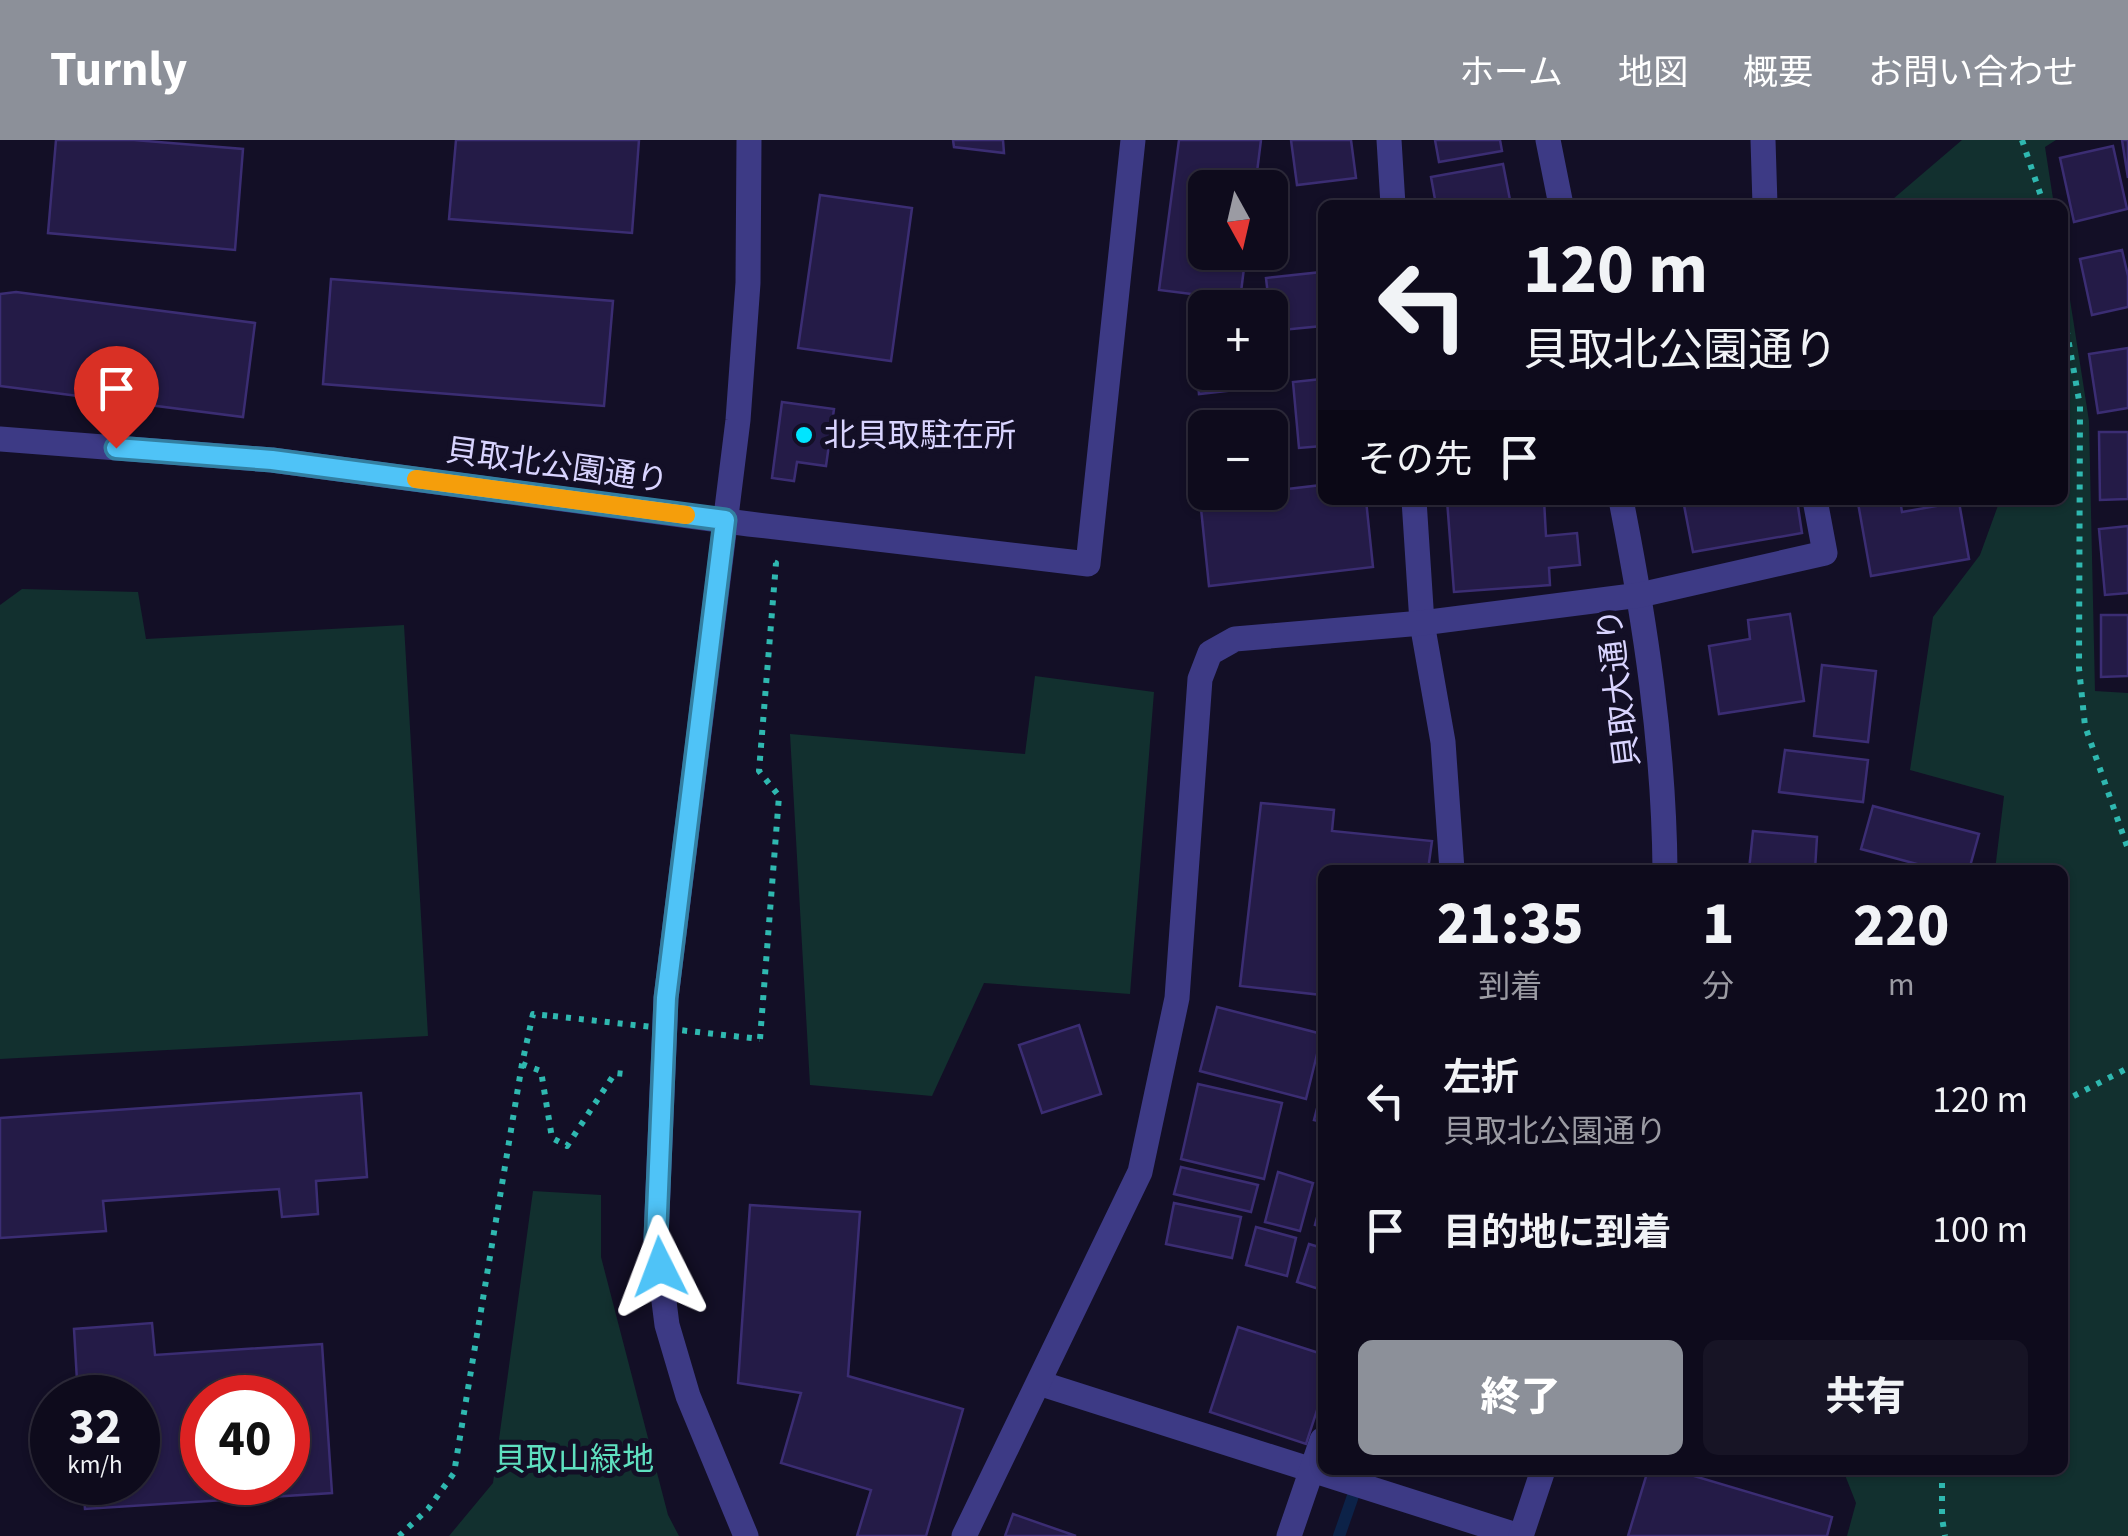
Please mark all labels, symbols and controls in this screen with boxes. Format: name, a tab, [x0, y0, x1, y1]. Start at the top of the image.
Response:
text: Turnly	[50, 36, 187, 104]
text: ホーム	[1459, 48, 1563, 98]
text: 地図	[1618, 48, 1688, 98]
text: 概要	[1743, 48, 1813, 98]
text: お問い合わせ	[1868, 48, 2078, 98]
north arrow	[1188, 170, 1288, 270]
map controls	[1188, 170, 1288, 510]
text: 120 m	[1523, 220, 1708, 320]
icon: left	[1358, 240, 1488, 370]
button: +	[1188, 290, 1288, 390]
text: 貝取北公園通り	[1523, 319, 1838, 383]
pin	[74, 346, 159, 449]
icon: arrive	[89, 361, 144, 416]
button: −	[1188, 410, 1288, 510]
place label: 北貝取駐在所	[824, 413, 1016, 459]
marker: 北貝取駐在所	[793, 424, 815, 446]
street label: 貝取北公園通り	[443, 428, 671, 504]
icon: arrive	[1492, 430, 1547, 485]
text: その先	[1358, 433, 1472, 487]
street label: 貝取大通り	[1586, 606, 1652, 770]
text: 21:35	[1437, 882, 1584, 967]
text: 1	[1702, 882, 1734, 967]
text: 220	[1853, 884, 1949, 969]
text: m	[1888, 962, 1914, 1008]
text: 到着	[1478, 964, 1542, 1010]
text: 分	[1702, 964, 1734, 1010]
text: 左折	[1443, 1051, 1519, 1105]
icon: left	[1358, 1073, 1413, 1128]
text: 120 m	[1932, 1073, 2028, 1127]
text: 貝取北公園通り	[1443, 1109, 1667, 1155]
icon: arrive	[1358, 1203, 1413, 1258]
text: 100 m	[1932, 1203, 2028, 1257]
text: 目的地に到着	[1443, 1206, 1671, 1260]
position arrow	[608, 1215, 712, 1319]
button: 終了	[1358, 1340, 1683, 1455]
button: 共有	[1703, 1340, 2028, 1455]
speed limit sign: 40	[180, 1375, 310, 1505]
text: 32	[69, 1392, 121, 1463]
park label: 貝取山緑地	[494, 1437, 654, 1483]
text: km/h	[67, 1447, 123, 1483]

